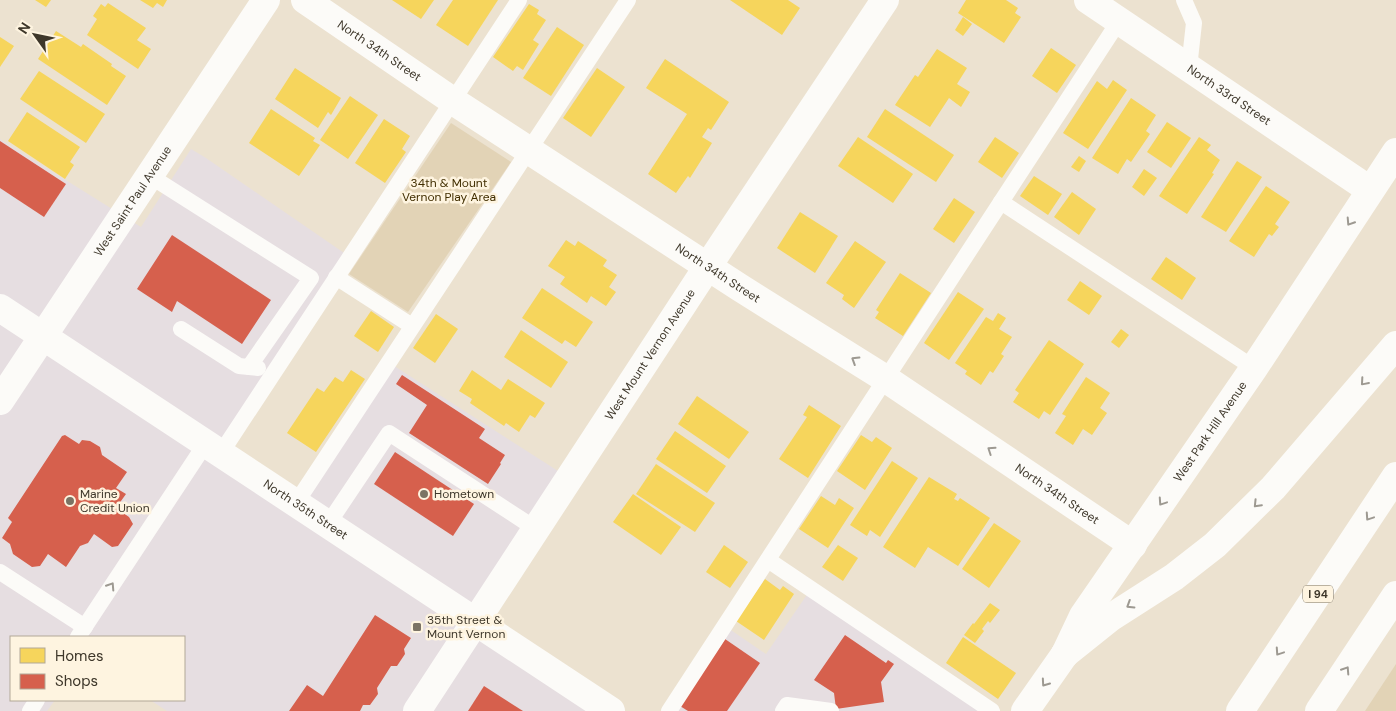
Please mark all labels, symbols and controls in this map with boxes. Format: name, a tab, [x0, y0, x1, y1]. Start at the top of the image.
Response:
north arrow	[10, 10, 60, 60]
street label: North 34th Street	[334, 17, 425, 85]
text: N	[14, 19, 34, 37]
street label: North 33rd Street	[1184, 61, 1274, 129]
street label: West Saint Paul Avenue	[90, 142, 175, 259]
park label: 34th & Mount Vernon Play Area	[402, 175, 496, 205]
one-way arrow	[1346, 216, 1356, 225]
street label: North 34th Street	[672, 240, 764, 306]
street label: West Mount Vernon Avenue	[601, 286, 699, 423]
one-way arrow	[852, 357, 861, 366]
one-way arrow	[1361, 377, 1370, 386]
street label: West Park Hill Avenue	[1170, 378, 1251, 485]
one-way arrow	[987, 446, 996, 456]
street label: North 34th Street	[1012, 460, 1103, 528]
street label: North 35th Street	[260, 476, 351, 543]
place label: Marine Credit Union	[80, 486, 150, 516]
place label: Hometown	[434, 486, 494, 502]
marker: Hometown	[418, 488, 430, 500]
marker: Marine Credit Union	[64, 495, 76, 507]
one-way arrow	[1159, 496, 1168, 506]
one-way arrow	[1254, 499, 1263, 508]
one-way arrow	[1366, 511, 1375, 521]
one-way arrow	[105, 582, 115, 591]
road number: I 94	[1303, 586, 1333, 602]
one-way arrow	[1127, 599, 1136, 609]
place label: 35th Street & Mount Vernon	[427, 612, 505, 642]
marker: 35th Street & Mount Vernon	[411, 621, 423, 633]
legend	[10, 636, 185, 701]
text: Homes	[55, 646, 104, 666]
one-way arrow	[1276, 647, 1285, 656]
one-way arrow	[1340, 667, 1349, 676]
text: Shops	[55, 671, 98, 691]
one-way arrow	[1042, 677, 1051, 686]

